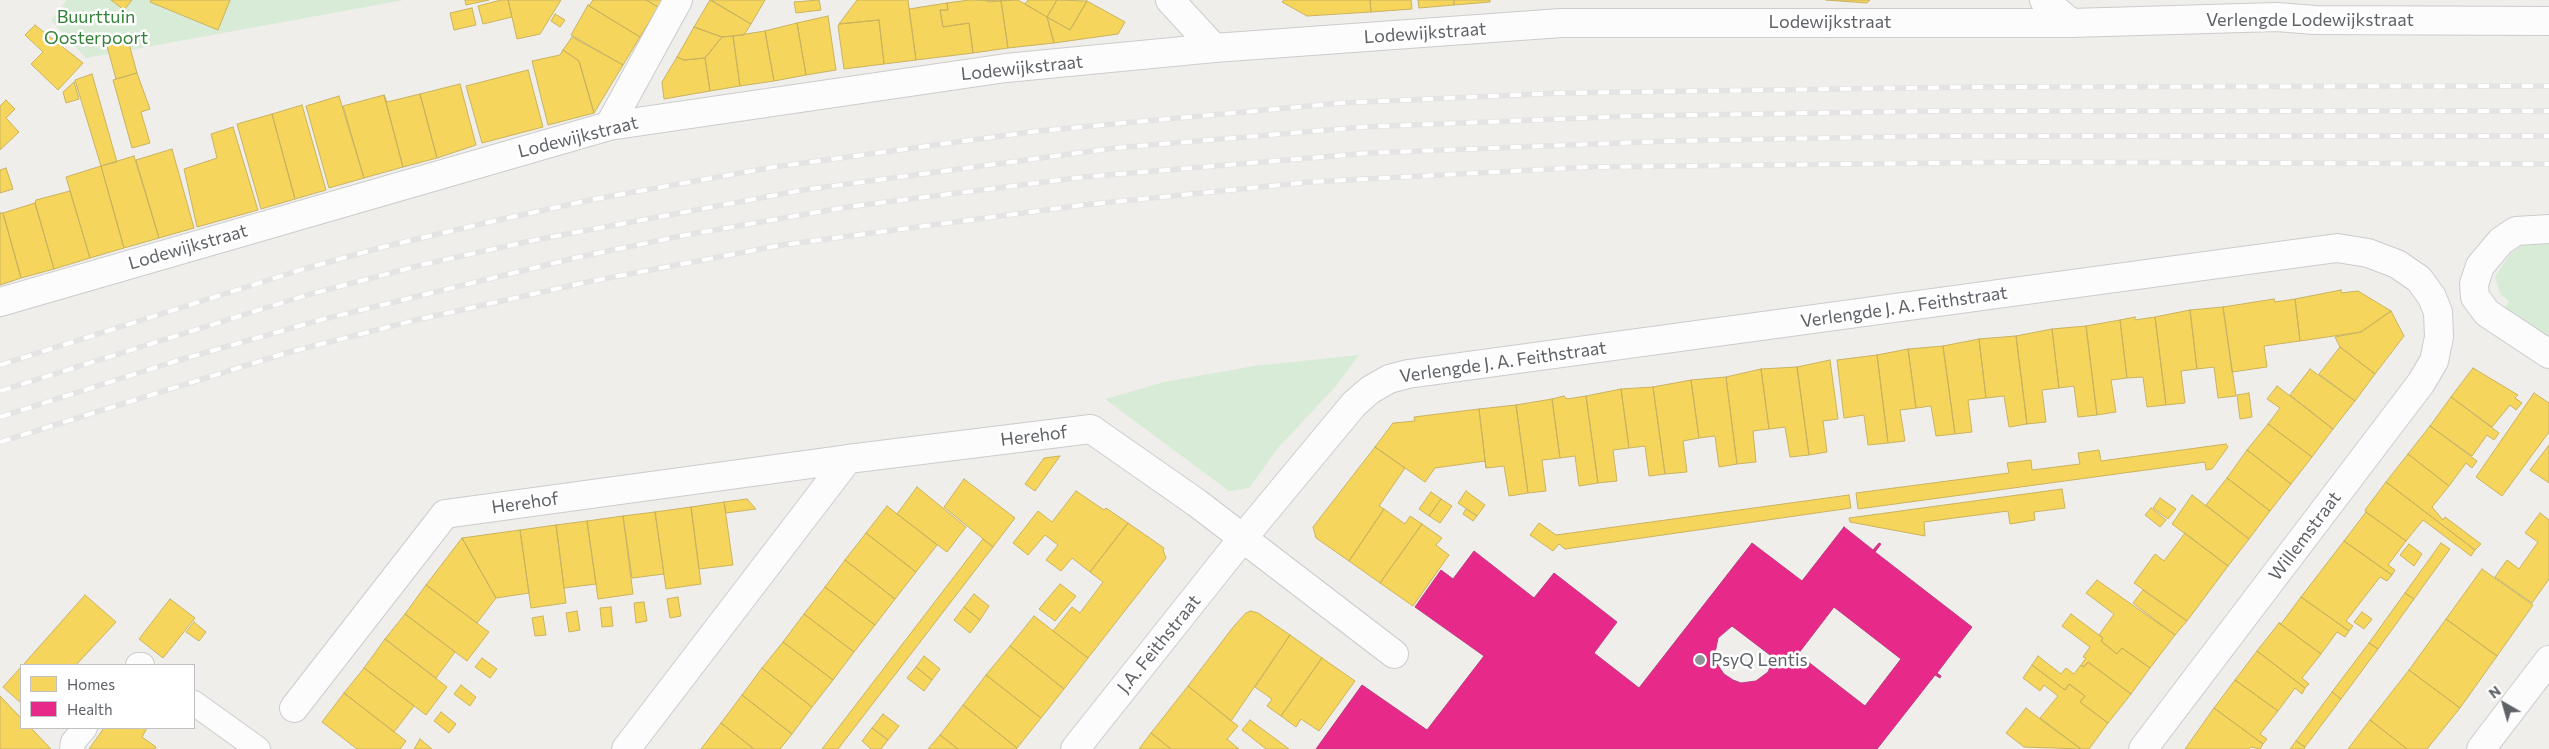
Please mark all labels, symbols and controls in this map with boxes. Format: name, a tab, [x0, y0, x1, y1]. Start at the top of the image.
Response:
park label: Buurttuin Oosterpoort	[44, 6, 148, 48]
street label: Verlengde Lodewijkstraat	[2206, 9, 2414, 31]
street label: Lodewijkstraat	[1769, 11, 1891, 33]
street label: Lodewijkstraat	[1363, 18, 1487, 48]
street label: Lodewijkstraat	[960, 51, 1084, 85]
street label: Lodewijkstraat	[516, 112, 640, 162]
street label: Lodewijkstraat	[126, 220, 250, 274]
street label: Verlengde J. A. Feithstraat	[1799, 282, 2009, 332]
street label: Verlengde J. A. Feithstraat	[1398, 337, 1608, 387]
street label: Herehof	[999, 421, 1069, 451]
street label: Willemstraat	[2264, 487, 2346, 585]
street label: Herehof	[490, 488, 560, 518]
street label: J.A. Feithstraat	[1113, 591, 1205, 697]
place label: PsyQ Lentis	[1711, 649, 1808, 671]
marker: PsyQ Lentis	[1693, 653, 1707, 667]
legend	[20, 664, 195, 729]
text: Homes	[67, 675, 115, 693]
north arrow	[2479, 679, 2529, 729]
text: N	[2485, 682, 2504, 702]
text: Health	[67, 700, 113, 718]

